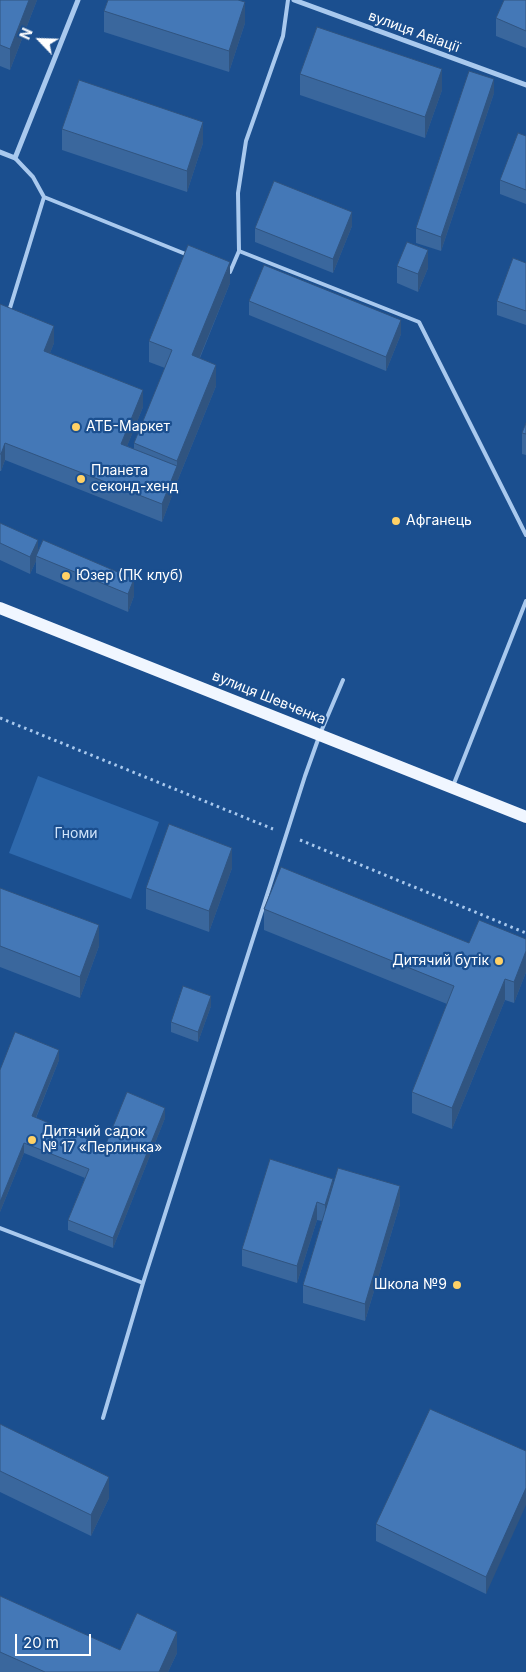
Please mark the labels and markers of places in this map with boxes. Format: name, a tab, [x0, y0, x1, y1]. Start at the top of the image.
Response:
place label: АТБ-Маркет	[86, 419, 170, 435]
marker: АТБ-Маркет	[70, 421, 82, 433]
place label: Планета секонд-хенд	[91, 463, 179, 496]
marker: Планета секонд-хенд	[75, 473, 87, 485]
place label: Афганець	[406, 513, 472, 529]
marker: Афганець	[390, 515, 402, 527]
place label: Юзер (ПК клуб)	[76, 568, 183, 584]
marker: Юзер (ПК клуб)	[60, 570, 72, 582]
place label: Дитячий бутік	[392, 953, 489, 969]
marker: Дитячий бутік	[493, 955, 505, 967]
place label: Дитячий садок № 17 «Перлинка»	[42, 1124, 162, 1156]
marker: Дитячий садок № 17 «Перлинка»	[26, 1134, 38, 1146]
place label: Школа №9	[374, 1277, 447, 1293]
marker: Школа №9	[451, 1279, 463, 1291]

